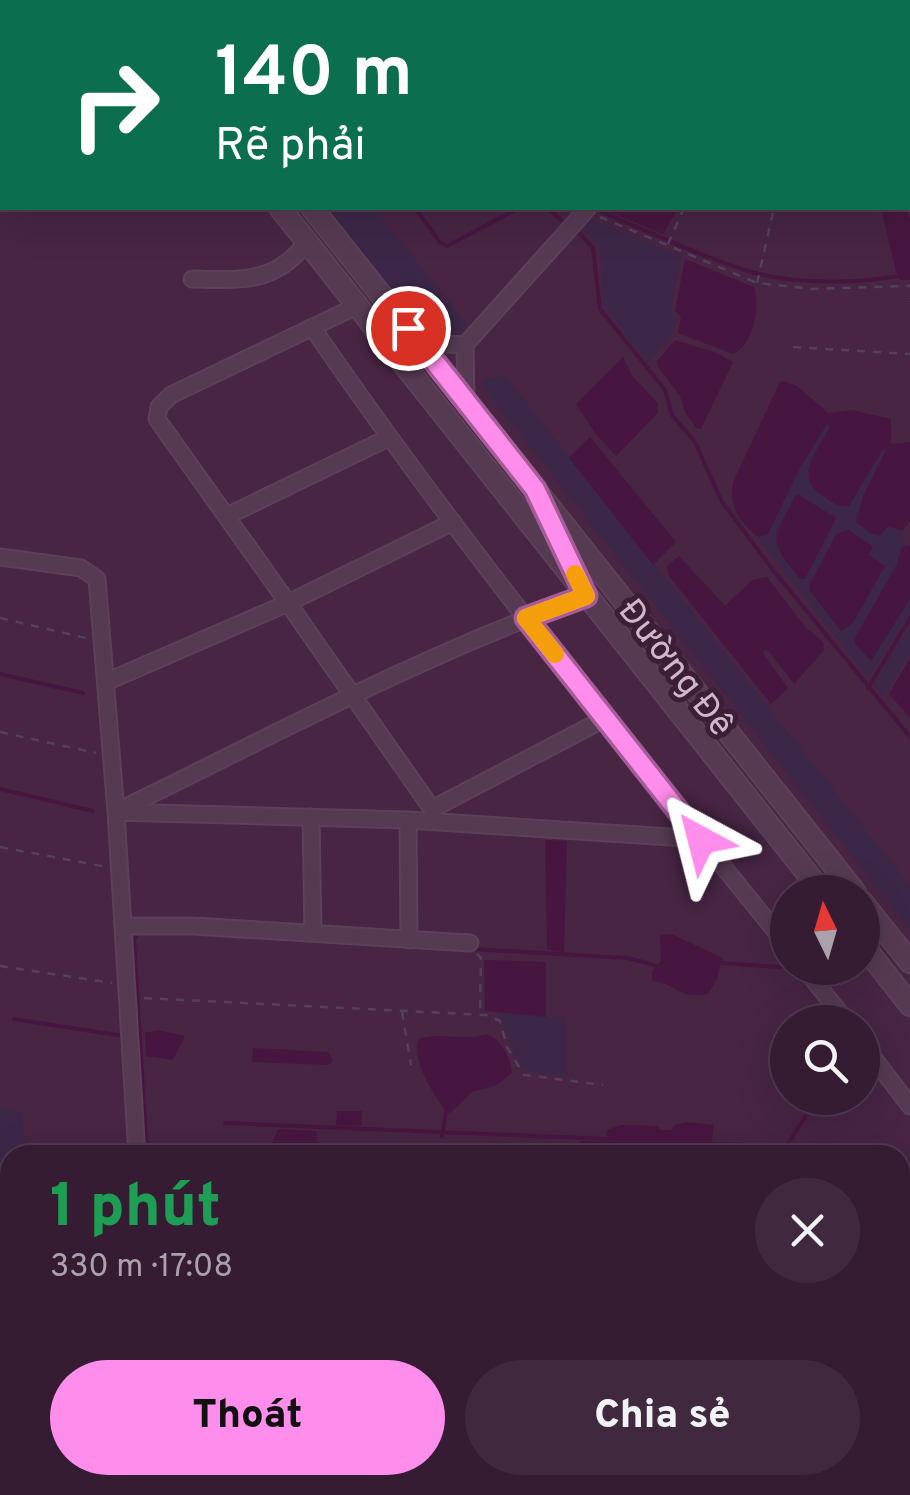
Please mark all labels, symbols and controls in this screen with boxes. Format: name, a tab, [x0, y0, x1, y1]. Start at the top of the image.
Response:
text: 140 m	[215, 32, 413, 121]
icon: right	[50, 40, 180, 170]
text: Rẽ phải	[215, 119, 366, 176]
pin	[366, 286, 451, 371]
icon: arrive	[381, 301, 436, 356]
street label: Đường Đê	[607, 591, 742, 746]
position arrow	[649, 788, 753, 892]
north arrow	[770, 875, 880, 985]
map controls	[770, 875, 880, 1115]
button: search	[770, 1005, 880, 1115]
text: 1 phút	[50, 1172, 221, 1248]
button: close	[755, 1178, 860, 1283]
text: 330 m · 17:08	[50, 1248, 233, 1288]
button: Thoát	[50, 1360, 445, 1475]
button: Chia sẻ	[465, 1360, 860, 1475]

